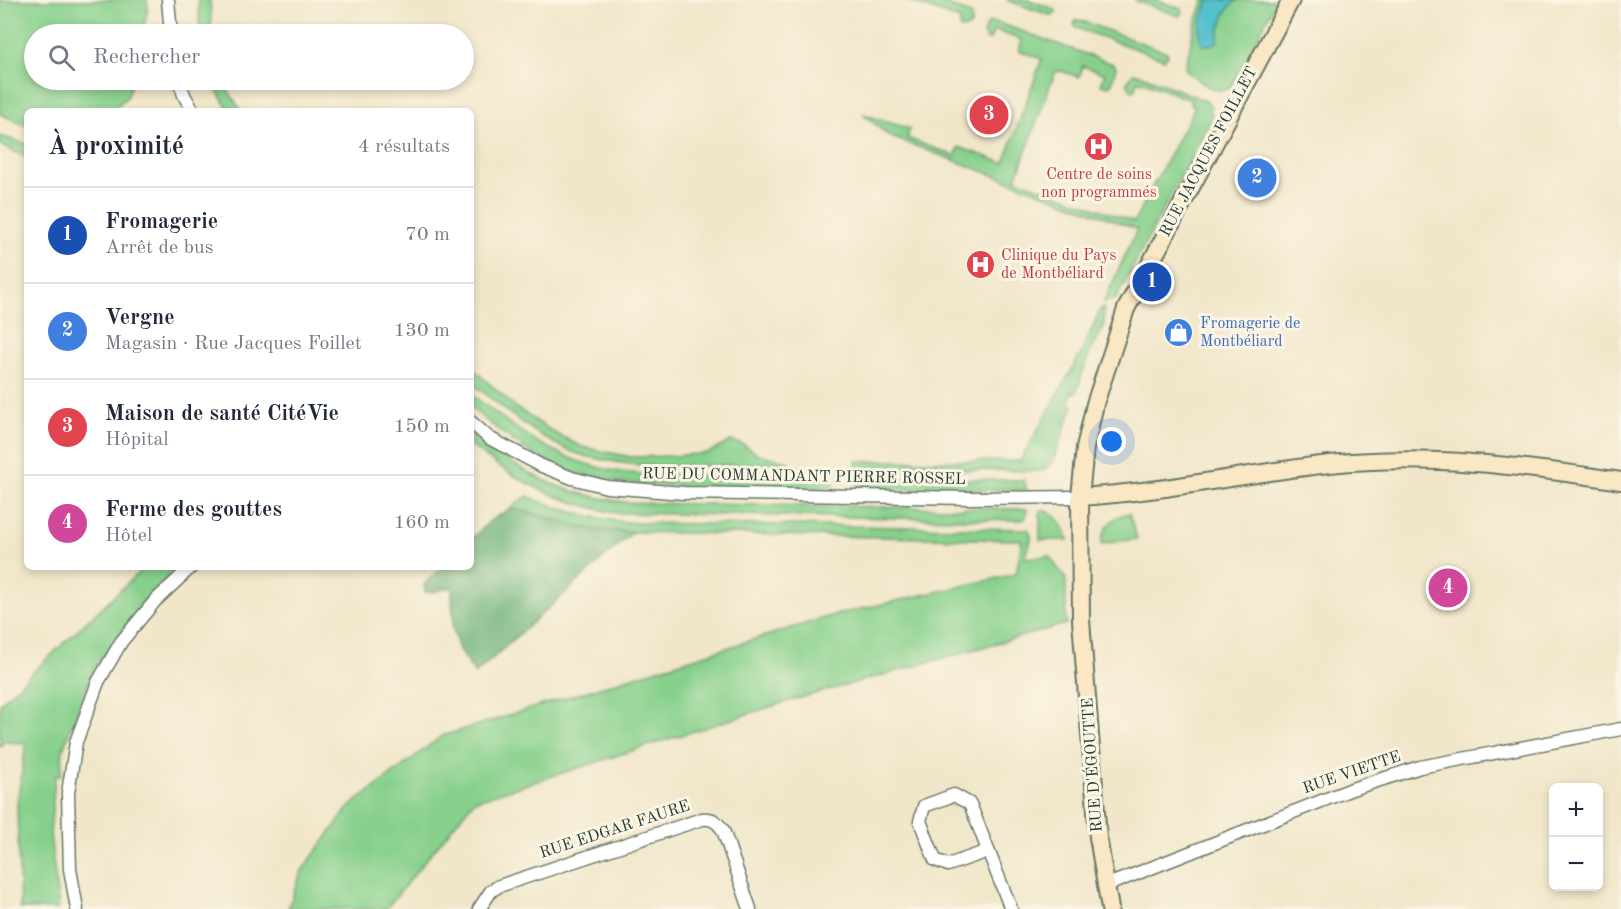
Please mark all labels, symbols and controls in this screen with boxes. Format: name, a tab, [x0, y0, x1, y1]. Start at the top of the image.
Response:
search box	[24, 24, 474, 90]
icon: search	[45, 41, 78, 74]
text: Rechercher	[93, 46, 200, 68]
street label: RUE JACQUES FOILLET	[1157, 64, 1261, 240]
pin: 3	[970, 92, 1008, 138]
hospital icon: Centre de soins non programmés	[1083, 131, 1115, 163]
text: À proximité	[48, 134, 184, 160]
text: 4 résultats	[358, 137, 450, 157]
pin: 2	[1238, 156, 1276, 201]
place label: Centre de soins non programmés	[1041, 167, 1157, 201]
text: Fromagerie	[105, 211, 218, 233]
text: 1	[62, 225, 73, 245]
text: 70 m	[405, 225, 450, 245]
text: Arrêt de bus	[105, 238, 213, 258]
place label: Clinique du Pays de Montbéliard	[1001, 248, 1116, 282]
hospital icon: Clinique du Pays de Montbéliard	[964, 249, 996, 281]
pin: 1	[1132, 260, 1172, 304]
text: Vergne	[105, 307, 175, 329]
place label: Fromagerie de Montbéliard	[1200, 316, 1300, 350]
shop icon: Fromagerie de Montbéliard	[1163, 317, 1195, 349]
text: 2	[62, 321, 73, 341]
text: 130 m	[394, 321, 450, 341]
text: Magasin · Rue Jacques Foillet	[105, 334, 362, 354]
text: Maison de santé CitéVie	[105, 403, 339, 425]
text: 3	[62, 417, 73, 437]
text: 150 m	[394, 417, 450, 437]
your location	[1097, 427, 1126, 456]
text: Hôpital	[105, 430, 169, 450]
street label: RUE DU COMMANDANT PIERRE ROSSEL	[642, 466, 966, 488]
text: Ferme des gouttes	[105, 499, 282, 521]
text: 4	[62, 513, 73, 533]
text: 160 m	[394, 513, 450, 533]
text: Hôtel	[105, 526, 152, 546]
pin: 4	[1428, 566, 1468, 610]
street label: RUE D'ÉGOUTTE	[1076, 697, 1106, 833]
street label: RUE VIETTE	[1301, 749, 1403, 797]
map controls	[1549, 783, 1603, 891]
button: +	[1549, 783, 1603, 837]
street label: RUE EDGAR FAURE	[538, 798, 692, 862]
button: −	[1549, 837, 1603, 891]

